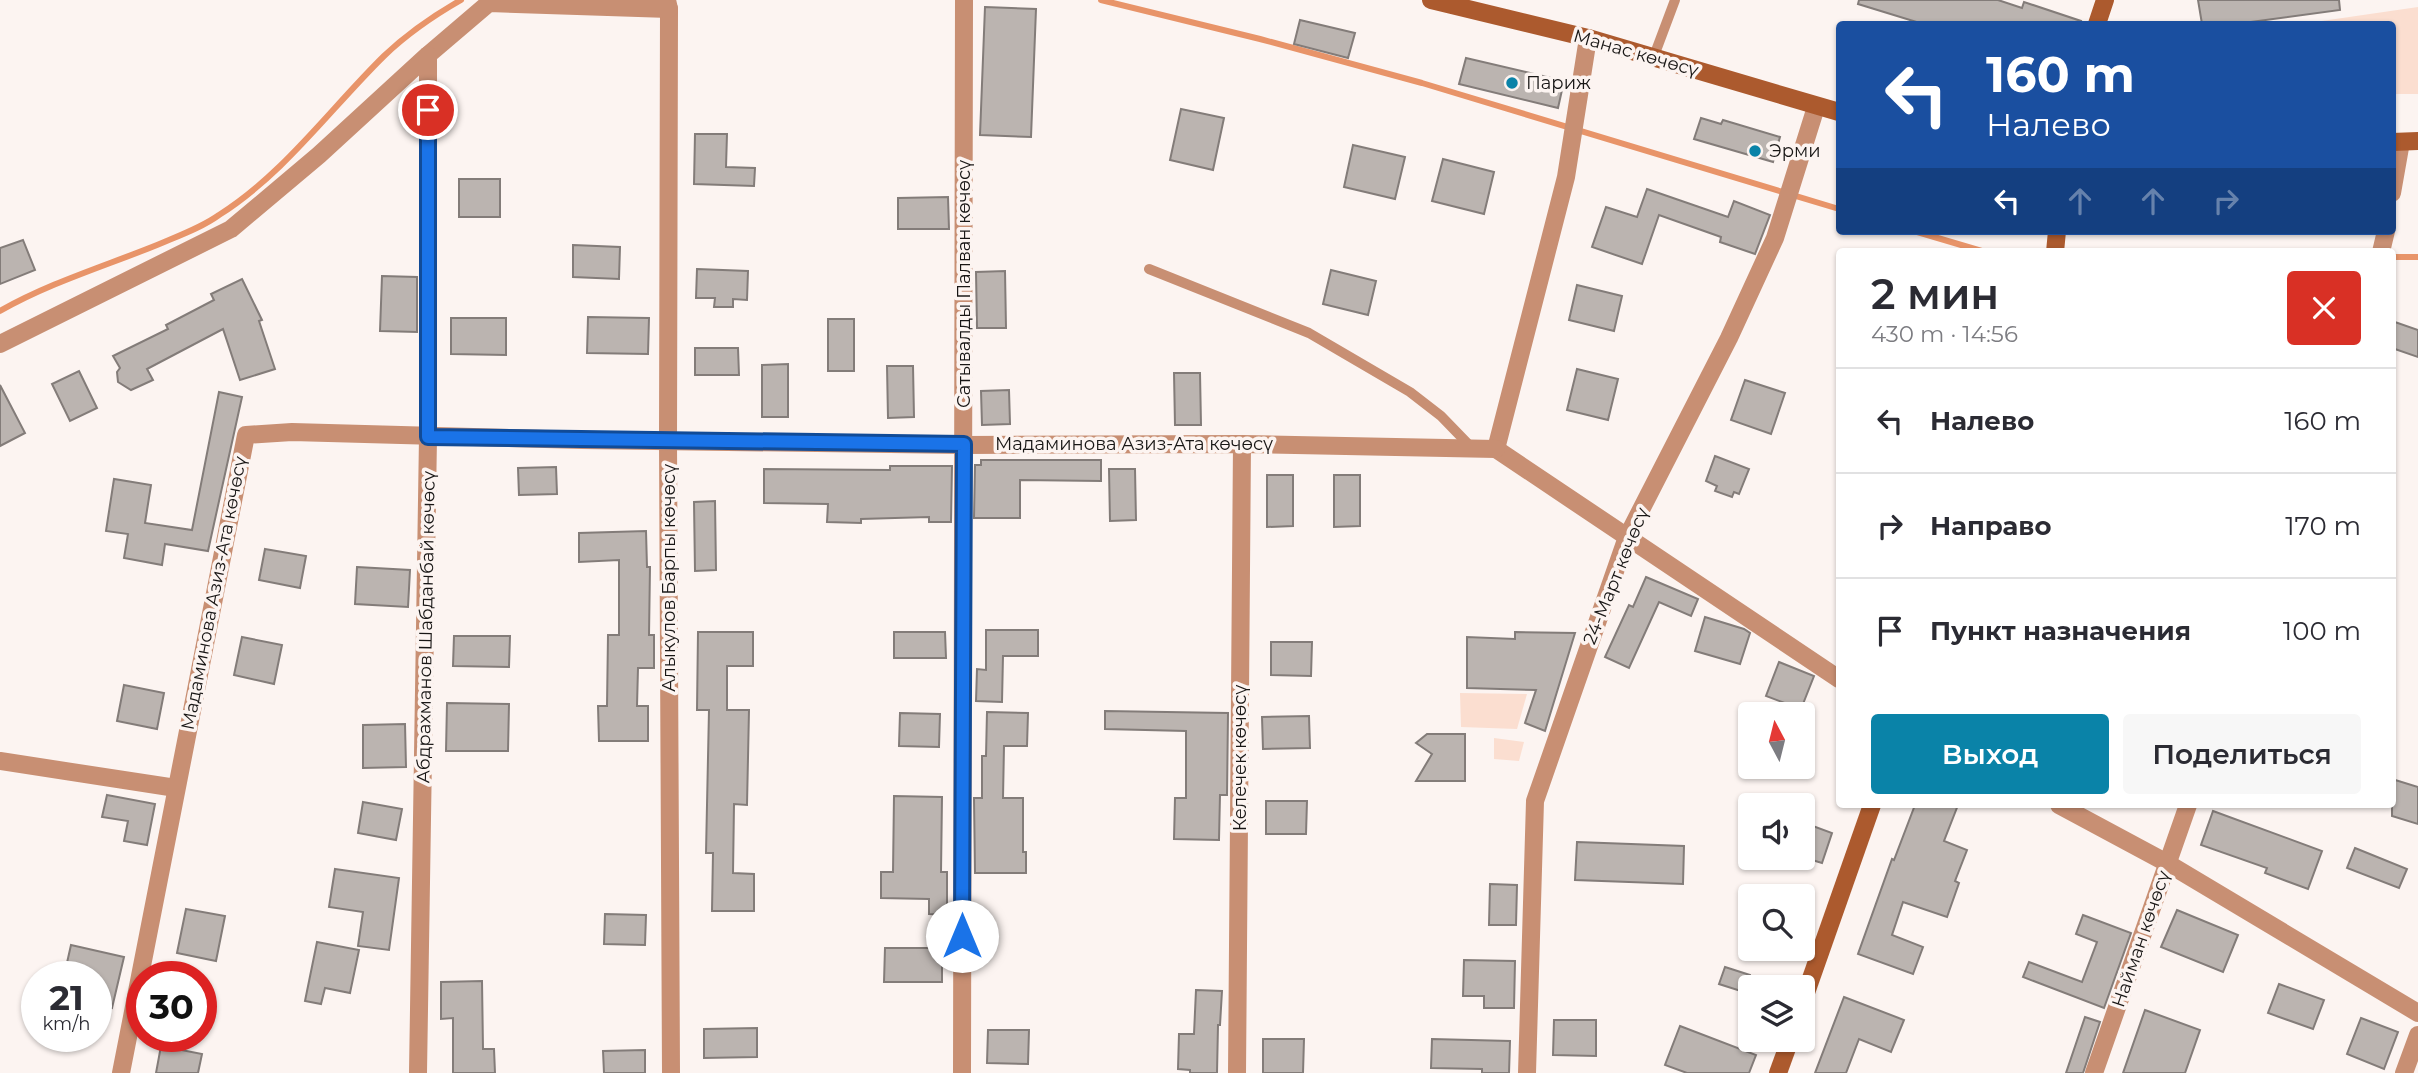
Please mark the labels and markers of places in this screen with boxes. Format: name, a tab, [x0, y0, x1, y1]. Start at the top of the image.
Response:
place label: Париж	[1526, 72, 1591, 94]
marker: Париж	[1504, 75, 1520, 91]
pin	[398, 80, 458, 140]
place label: Эрми	[1769, 140, 1821, 162]
marker: Эрми	[1747, 143, 1763, 159]

